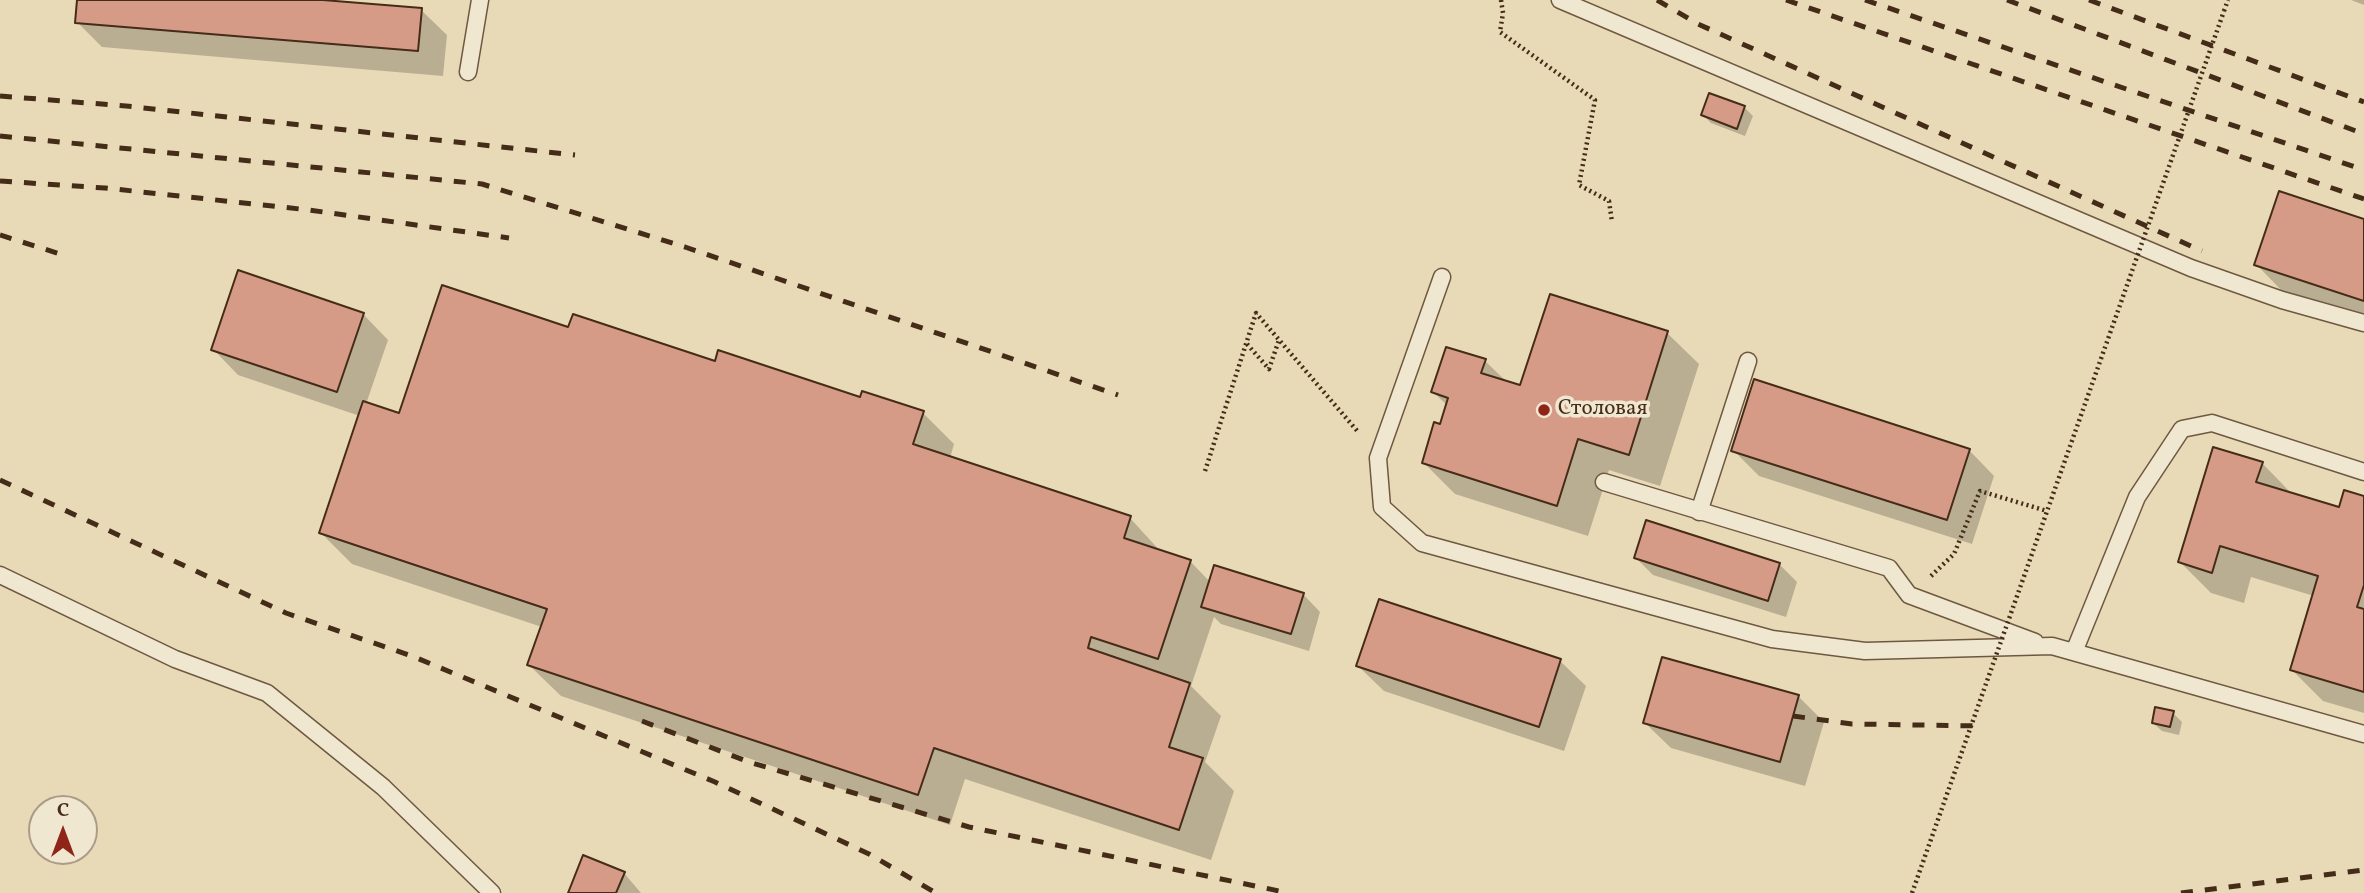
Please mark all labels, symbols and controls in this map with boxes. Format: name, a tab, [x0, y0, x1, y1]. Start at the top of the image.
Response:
place label: Столовая	[1558, 397, 1647, 423]
marker: Столовая	[1536, 402, 1552, 418]
north arrow	[28, 795, 98, 865]
text: С	[57, 798, 69, 824]

